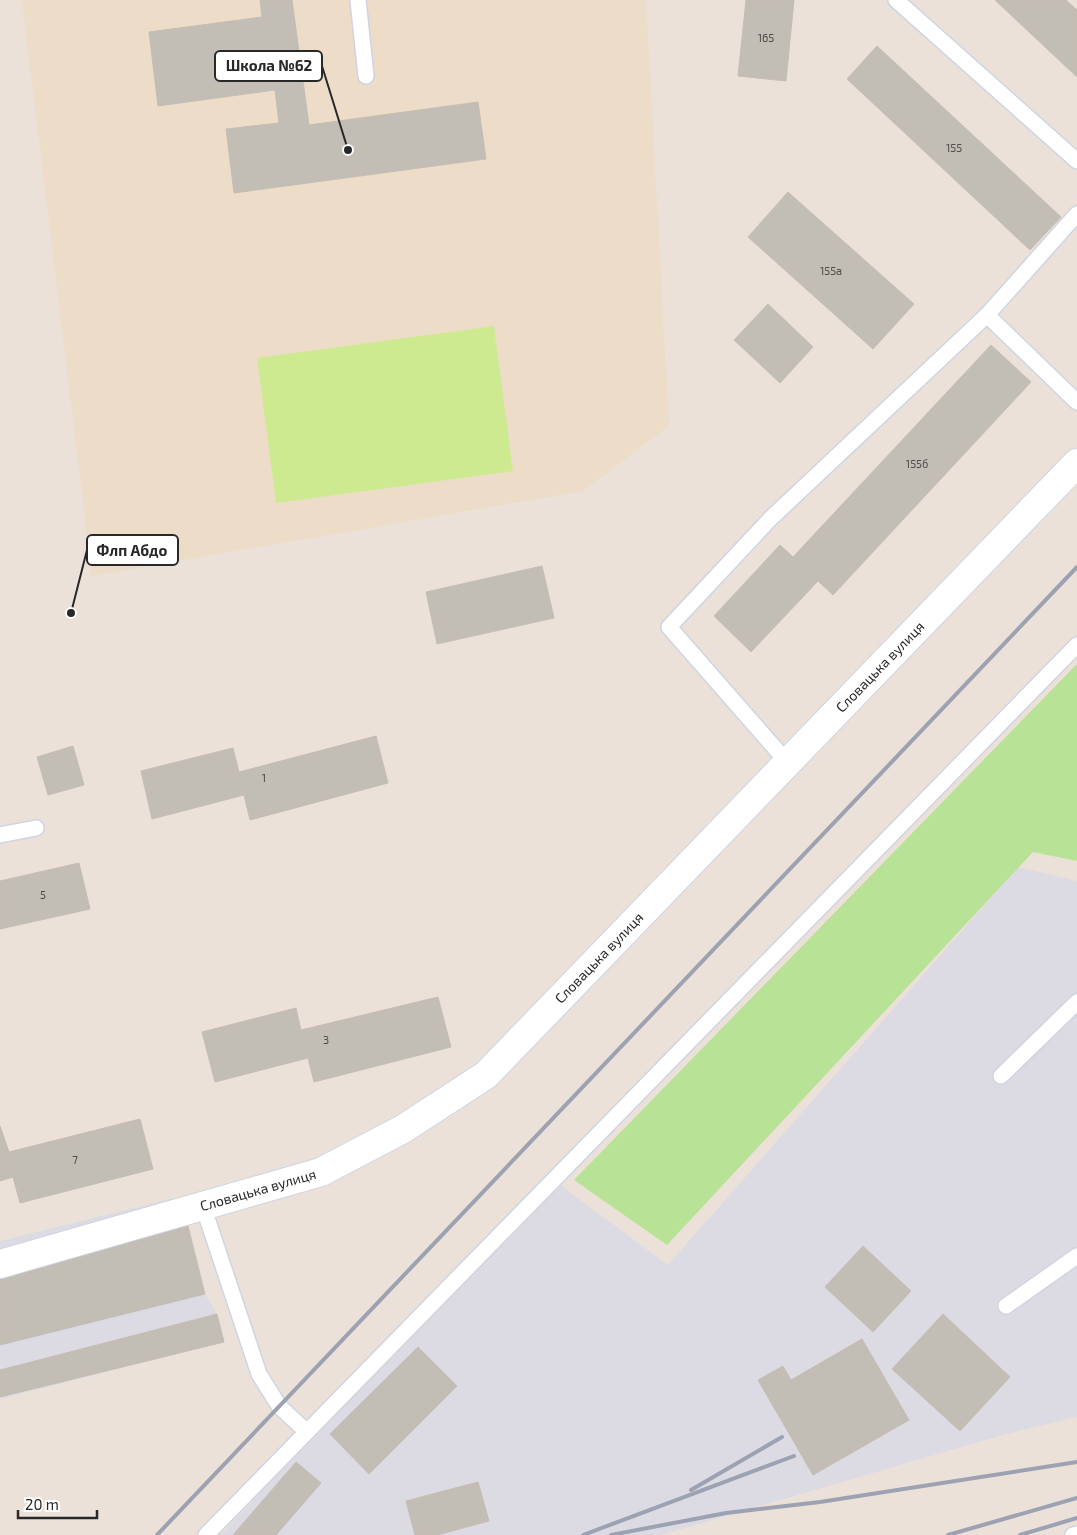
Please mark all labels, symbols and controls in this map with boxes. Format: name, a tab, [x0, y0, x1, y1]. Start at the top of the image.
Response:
house number: 165	[758, 31, 774, 44]
callout: Школа №62	[215, 51, 322, 81]
text: Школа №62	[226, 56, 313, 74]
house number: 155	[946, 141, 962, 154]
house number: 155а	[820, 264, 842, 277]
house number: 155б	[906, 457, 928, 470]
callout: Флп Абдо	[87, 535, 178, 565]
text: Флп Абдо	[97, 541, 168, 559]
street label: Словацька вулиця	[832, 618, 927, 716]
house number: 1	[262, 771, 266, 784]
house number: 5	[40, 888, 46, 901]
street label: Словацька вулиця	[551, 909, 646, 1007]
house number: 3	[323, 1033, 329, 1046]
house number: 7	[72, 1153, 78, 1166]
street label: Словацька вулиця	[198, 1165, 318, 1214]
scale bar	[18, 1488, 96, 1520]
text: 20 m	[25, 1495, 59, 1513]

